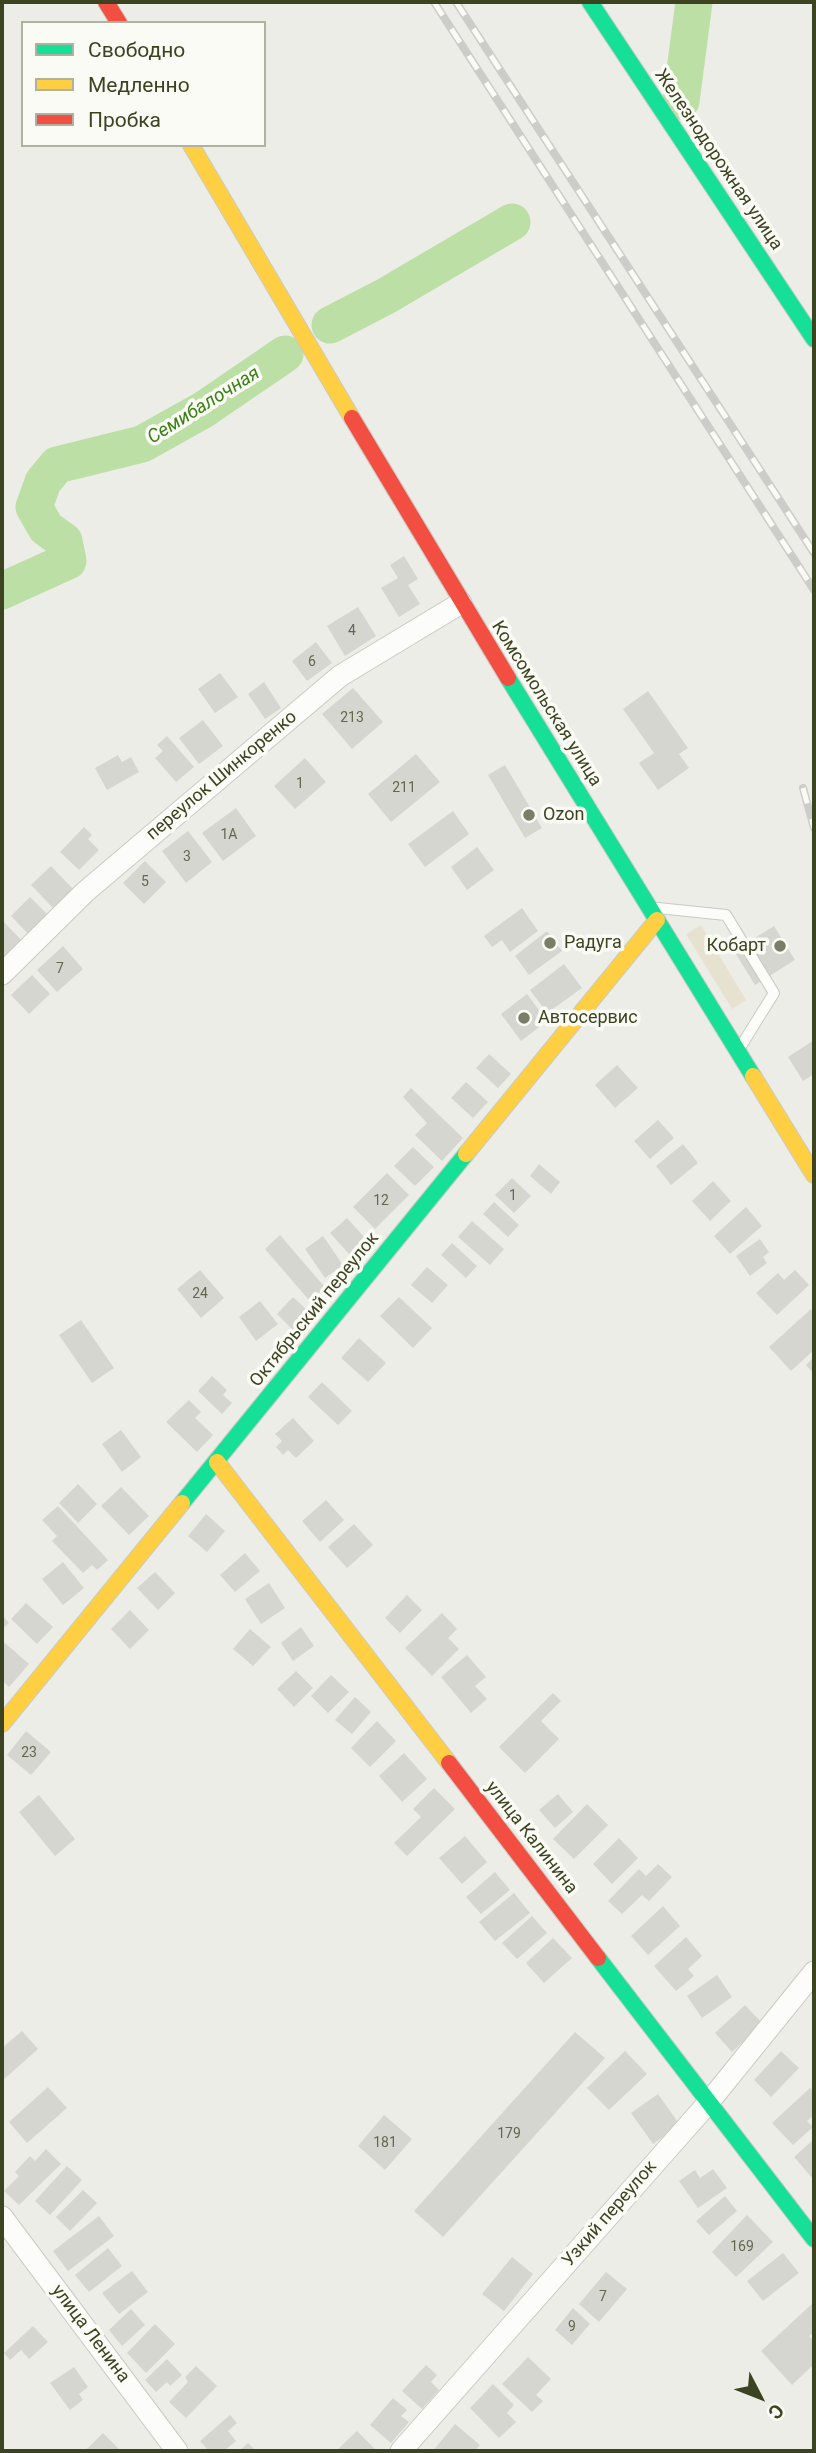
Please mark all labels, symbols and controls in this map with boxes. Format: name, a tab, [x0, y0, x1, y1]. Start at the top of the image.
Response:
legend	[21, 21, 266, 147]
text: Свободно	[88, 38, 185, 62]
street label: Железнодорожная улица	[649, 65, 787, 255]
text: Медленно	[88, 73, 190, 97]
text: Пробка	[88, 108, 161, 132]
water label: Семибалочная	[144, 362, 264, 450]
street label: Комсомольская улица	[486, 617, 606, 791]
house number: 4	[348, 623, 356, 639]
house number: 6	[308, 654, 316, 670]
street label: переулок Шинкоренко	[142, 707, 302, 845]
house number: 213	[340, 710, 364, 726]
house number: 1	[296, 776, 304, 792]
house number: 211	[392, 780, 416, 796]
place label: Ozon	[543, 804, 584, 826]
marker: Ozon	[521, 807, 537, 823]
house number: 1А	[220, 827, 238, 843]
house number: 3	[183, 849, 191, 865]
house number: 5	[141, 874, 149, 890]
place label: Радуга	[564, 932, 622, 954]
marker: Радуга	[542, 935, 558, 951]
place label: Кобарт	[707, 935, 766, 957]
marker: Кобарт	[772, 938, 788, 954]
house number: 7	[56, 961, 64, 977]
place label: Автосервис	[538, 1007, 638, 1029]
marker: Автосервис	[516, 1010, 532, 1026]
house number: 1	[509, 1188, 517, 1204]
house number: 12	[373, 1193, 389, 1209]
street label: Октябрьский переулок	[246, 1228, 384, 1392]
house number: 24	[192, 1286, 208, 1302]
house number: 23	[21, 1745, 37, 1761]
street label: улица Калинина	[480, 1777, 582, 1899]
house number: 179	[497, 2126, 521, 2142]
house number: 181	[373, 2135, 397, 2151]
street label: Узкий переулок	[558, 2157, 662, 2271]
house number: 169	[730, 2239, 754, 2255]
street label: улица Ленина	[46, 2281, 134, 2387]
house number: 7	[599, 2289, 607, 2305]
house number: 9	[568, 2319, 576, 2335]
north arrow	[725, 2362, 795, 2432]
text: С	[763, 2399, 789, 2424]

